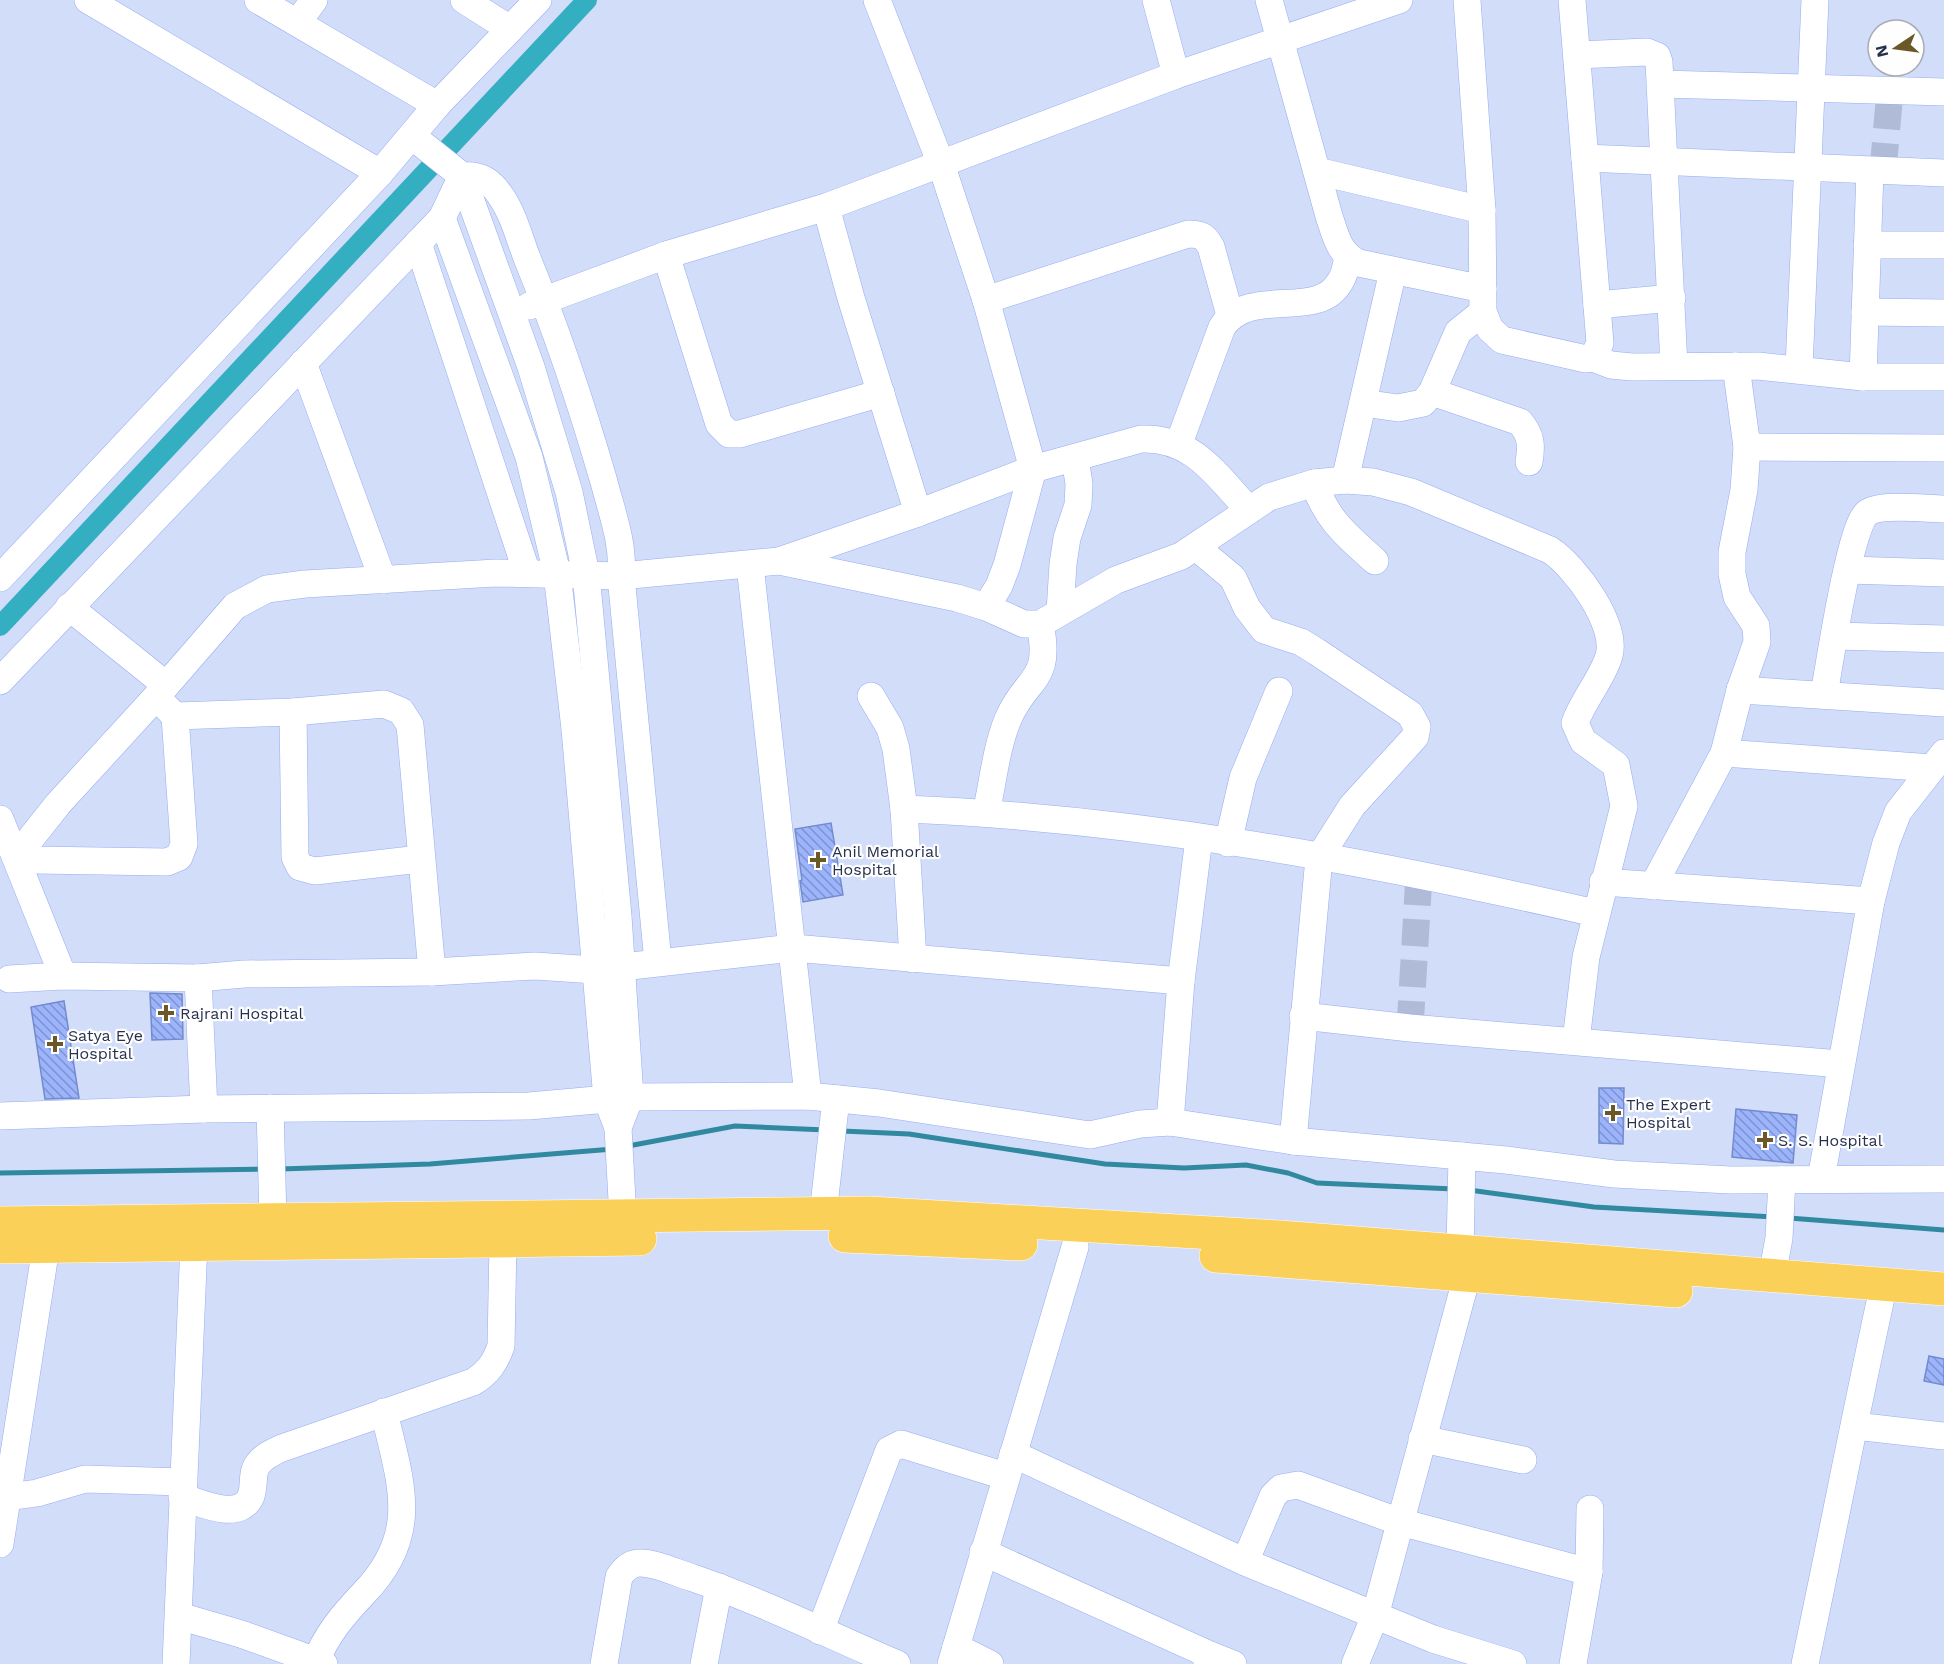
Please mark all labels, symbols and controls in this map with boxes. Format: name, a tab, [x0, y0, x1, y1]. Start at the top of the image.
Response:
north arrow	[1866, 18, 1926, 78]
text: N	[1871, 43, 1892, 59]
place label: Anil Memorial Hospital	[832, 842, 939, 879]
marker: Anil Memorial Hospital	[809, 851, 827, 869]
marker: Rajrani Hospital	[157, 1004, 175, 1022]
place label: Rajrani Hospital	[180, 1004, 304, 1023]
place label: Satya Eye Hospital	[68, 1026, 143, 1063]
marker: Satya Eye Hospital	[46, 1035, 64, 1053]
place label: The Expert Hospital	[1626, 1095, 1711, 1132]
marker: The Expert Hospital	[1604, 1104, 1622, 1122]
marker: S. S. Hospital	[1756, 1131, 1774, 1149]
place label: S. S. Hospital	[1778, 1131, 1883, 1150]

